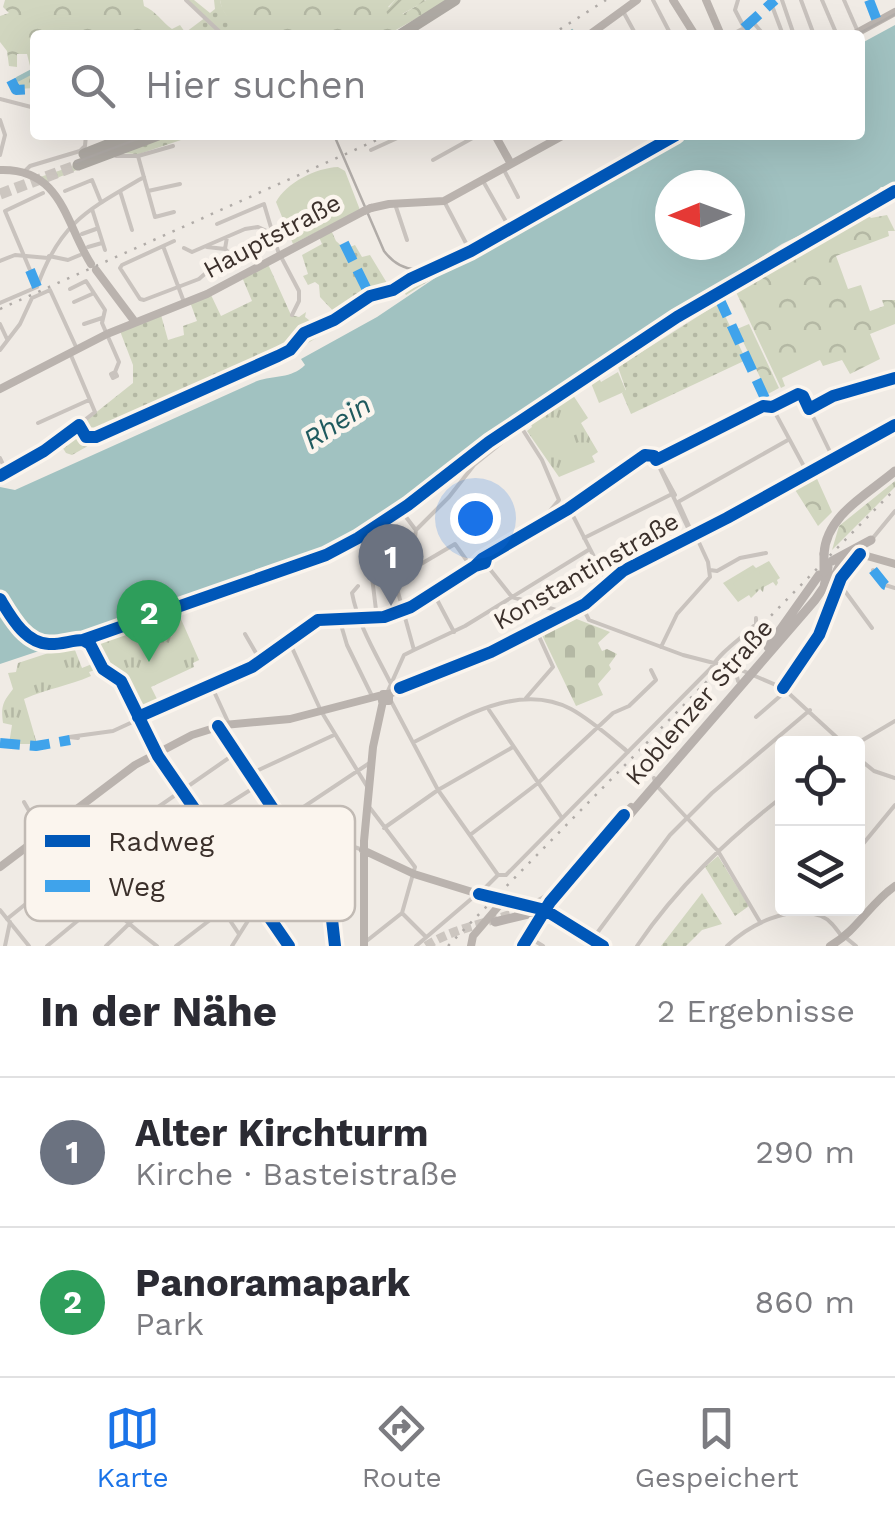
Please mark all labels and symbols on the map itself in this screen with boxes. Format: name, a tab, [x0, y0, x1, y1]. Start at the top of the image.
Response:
north arrow	[655, 170, 745, 260]
street label: Hauptstraße	[198, 188, 346, 284]
water label: Rhein	[297, 388, 377, 456]
your location	[450, 493, 501, 544]
street label: Konstantinstraße	[488, 506, 684, 636]
pin: 1	[358, 524, 424, 606]
pin: 2	[116, 580, 182, 662]
street label: Koblenzer Straße	[619, 613, 779, 791]
legend	[25, 806, 355, 921]
text: Radweg	[108, 825, 214, 858]
text: Weg	[108, 870, 165, 903]

